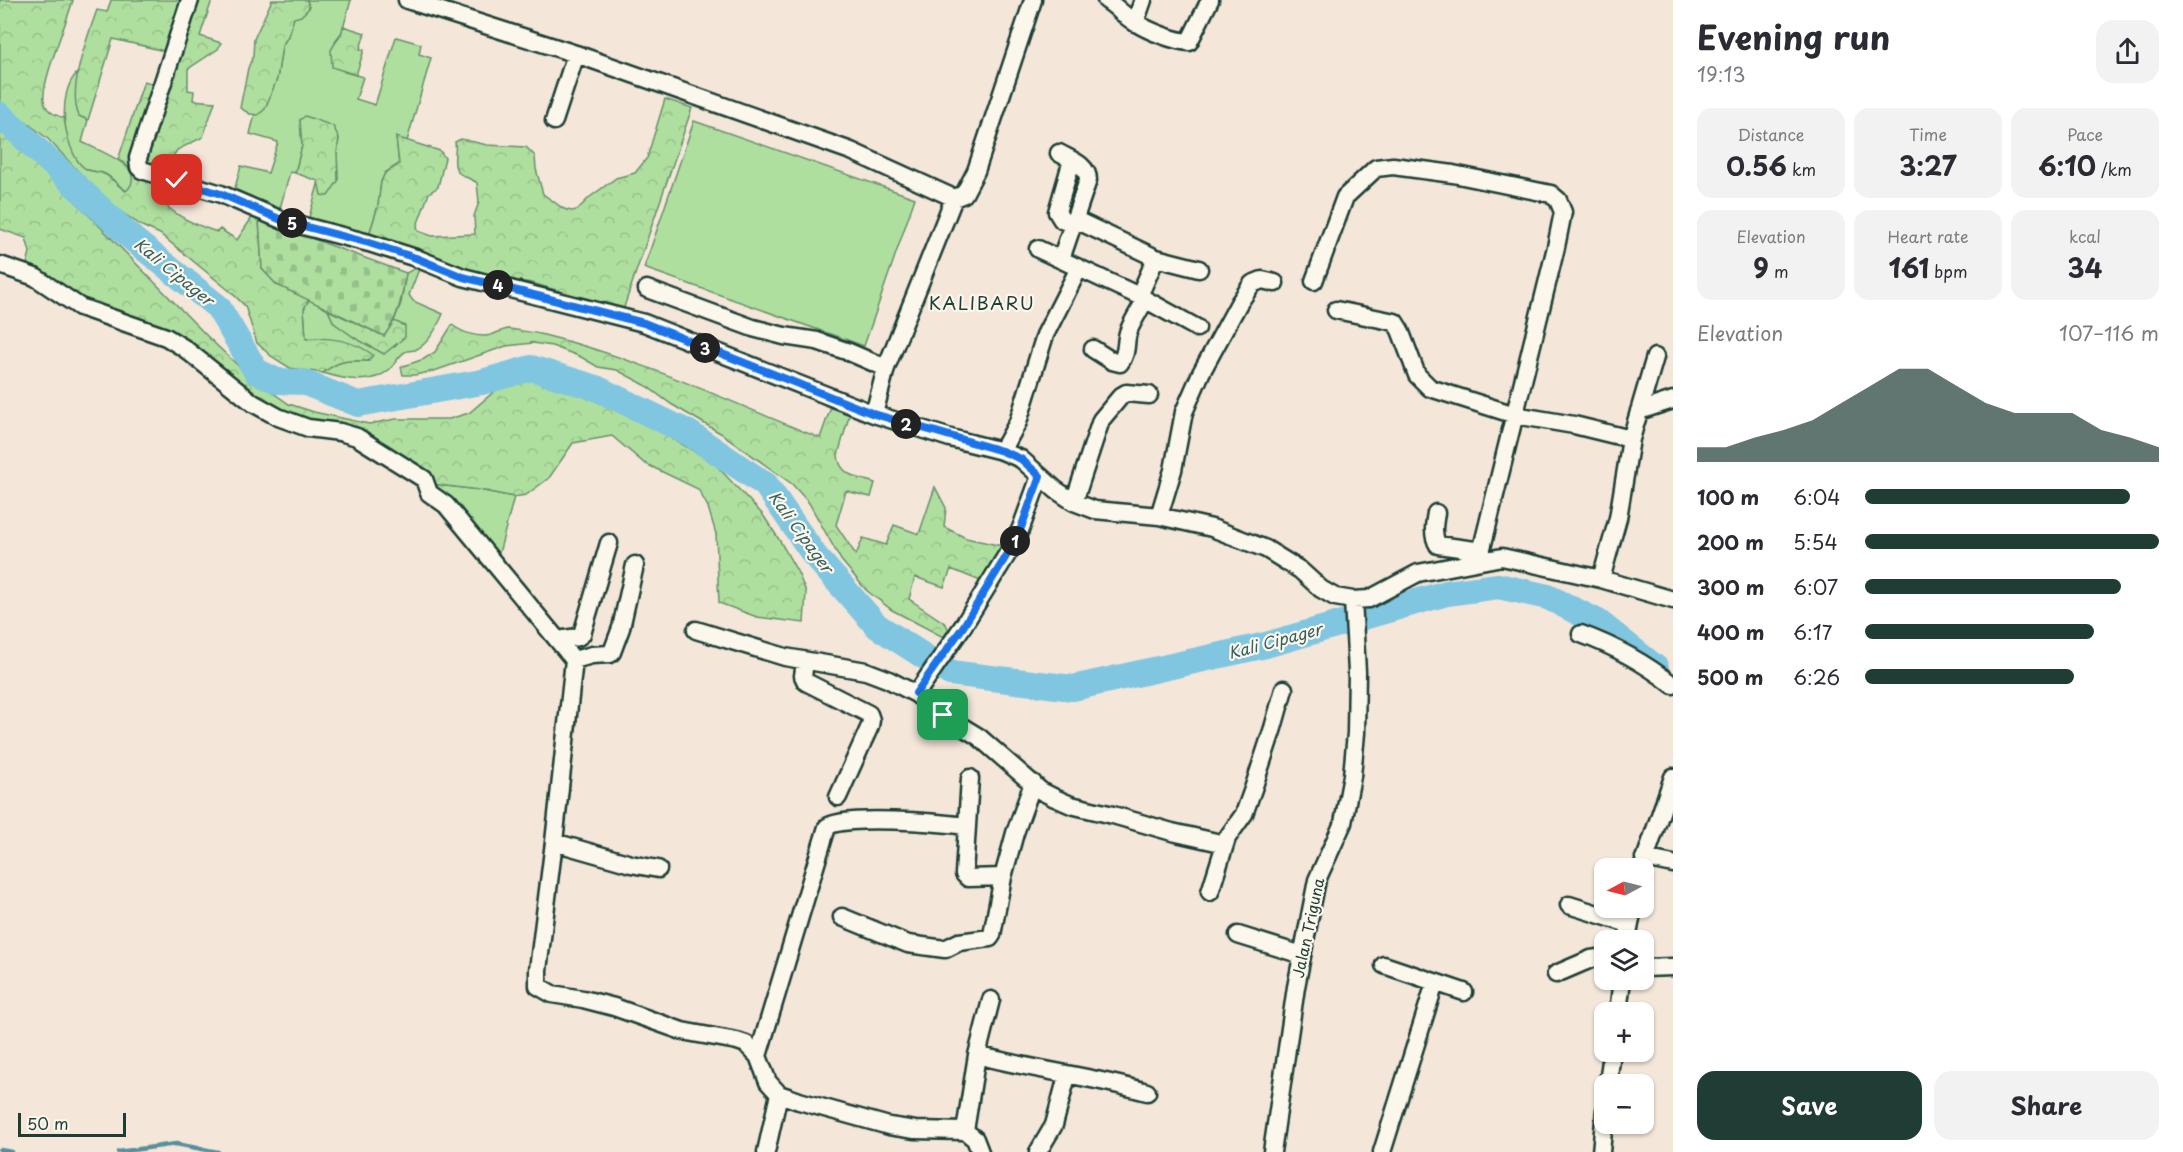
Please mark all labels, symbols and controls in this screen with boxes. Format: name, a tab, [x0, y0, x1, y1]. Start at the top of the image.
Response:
text: Evening run	[1697, 11, 1890, 61]
button: share	[2096, 20, 2159, 83]
text: 19:13	[1697, 59, 1746, 89]
text: Distance	[1737, 122, 1805, 146]
text: Time	[1909, 122, 1947, 146]
text: Pace	[2067, 122, 2103, 146]
text: 0.56	[1726, 146, 1787, 185]
text: 3:27	[1899, 146, 1957, 185]
text: 6:10	[2038, 146, 2096, 185]
pin	[151, 154, 202, 205]
text: km	[1787, 157, 1816, 181]
text: /km	[2096, 157, 2132, 181]
icon: check	[160, 163, 193, 196]
pin: 5	[277, 208, 307, 238]
text: 5	[287, 211, 297, 235]
text: Elevation	[1736, 224, 1806, 248]
text: Heart rate	[1888, 224, 1968, 248]
text: kcal	[2069, 224, 2101, 248]
water label: Kali Cipager	[130, 232, 221, 312]
text: 9	[1753, 248, 1769, 287]
text: 161	[1889, 248, 1929, 287]
text: 34	[2068, 248, 2102, 287]
text: m	[1769, 259, 1789, 283]
text: bpm	[1929, 259, 1967, 283]
pin: 4	[483, 270, 513, 300]
text: 4	[493, 273, 503, 297]
district label: KALIBARU	[929, 289, 1035, 316]
text: Elevation	[1697, 318, 1783, 348]
text: 107–116 m	[2059, 318, 2159, 348]
pin: 3	[690, 333, 720, 363]
text: 3	[700, 336, 710, 360]
pin: 2	[891, 409, 921, 439]
text: 2	[900, 412, 912, 436]
text: 100 m	[1697, 482, 1759, 512]
text: 6:04	[1793, 482, 1841, 512]
water label: Kali Cipager	[764, 485, 841, 579]
pin: 1	[1000, 526, 1030, 556]
text: 200 m	[1697, 527, 1764, 557]
text: 5:54	[1793, 527, 1838, 557]
text: 1	[1011, 529, 1019, 553]
text: 300 m	[1697, 572, 1765, 602]
text: 6:07	[1793, 572, 1838, 602]
water label: Kali Cipager	[1225, 615, 1326, 664]
text: 400 m	[1697, 617, 1765, 647]
text: 6:17	[1793, 617, 1832, 647]
text: 500 m	[1697, 662, 1764, 692]
text: 6:26	[1793, 662, 1840, 692]
pin	[917, 689, 968, 740]
icon: arrive	[926, 698, 959, 731]
north arrow	[1594, 858, 1654, 918]
map controls	[1594, 858, 1654, 1134]
street label: Jalan Triguna	[1286, 875, 1329, 980]
button: layers	[1594, 930, 1654, 990]
button: +	[1594, 1002, 1654, 1062]
button: Save	[1697, 1071, 1922, 1140]
button: Share	[1934, 1071, 2159, 1140]
button: −	[1594, 1074, 1654, 1134]
scale bar	[18, 1110, 126, 1138]
text: 50 m	[27, 1111, 68, 1135]

